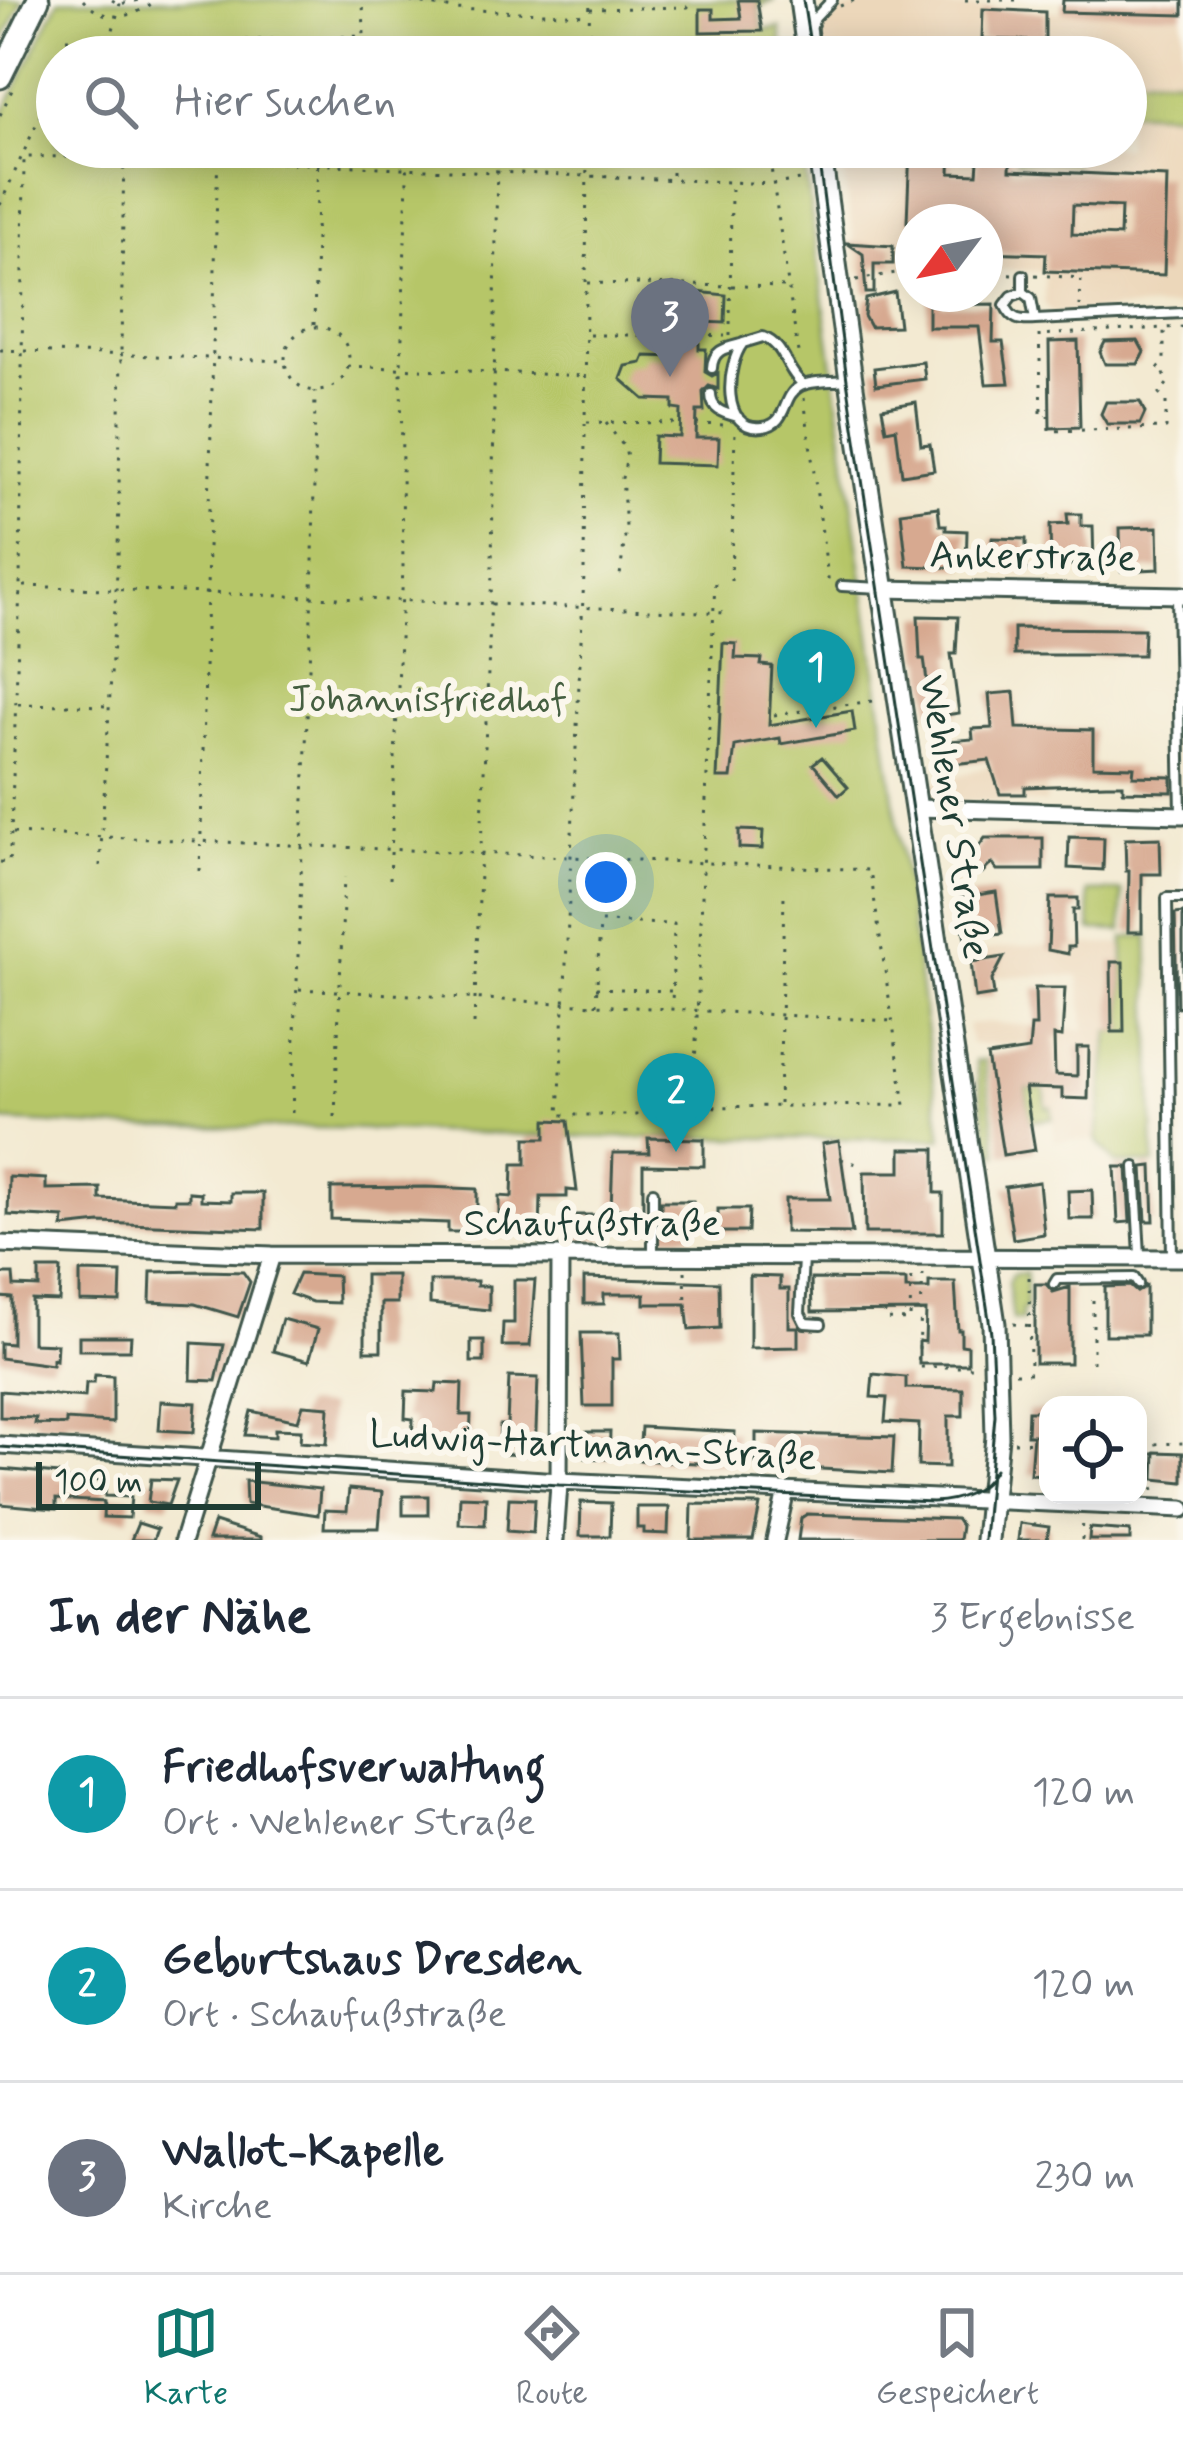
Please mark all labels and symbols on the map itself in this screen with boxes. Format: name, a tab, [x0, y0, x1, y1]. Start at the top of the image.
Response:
north arrow	[895, 204, 1003, 312]
pin: 3	[631, 278, 709, 377]
street label: Ankerstraße	[929, 531, 1137, 585]
pin: 1	[777, 629, 855, 728]
street label: Wehlener Straße	[905, 672, 1001, 962]
park label: Johannisfriedhof	[289, 675, 567, 726]
your location	[576, 852, 636, 912]
pin: 2	[637, 1053, 715, 1152]
street label: Schaufußstraße	[463, 1199, 721, 1250]
street label: Ludwig-Hartmann-Straße	[368, 1410, 818, 1484]
scale bar	[36, 1456, 261, 1509]

